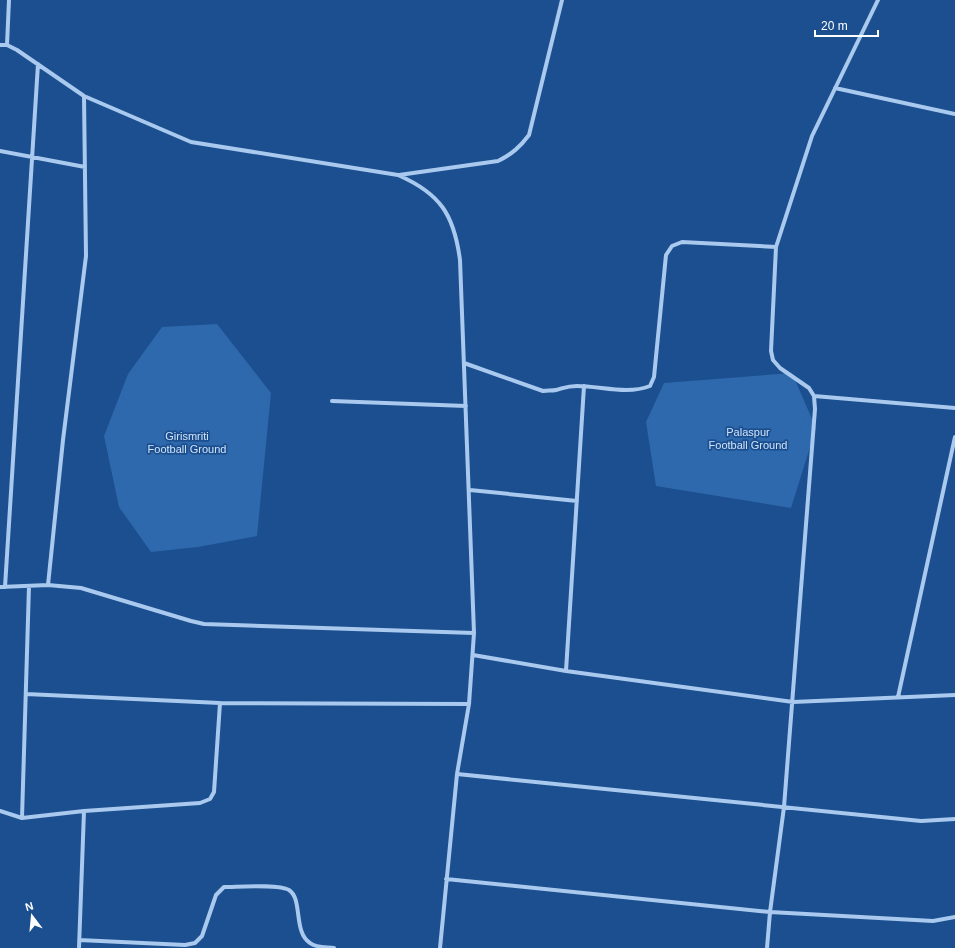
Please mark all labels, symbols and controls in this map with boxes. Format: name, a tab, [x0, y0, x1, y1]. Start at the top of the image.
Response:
scale bar	[815, 12, 878, 38]
text: 20 m	[821, 19, 848, 33]
park label: Palaspur Football Ground	[709, 426, 787, 451]
park label: Girismriti Football Ground	[148, 430, 226, 455]
north arrow	[12, 896, 52, 936]
text: N	[24, 900, 35, 913]

